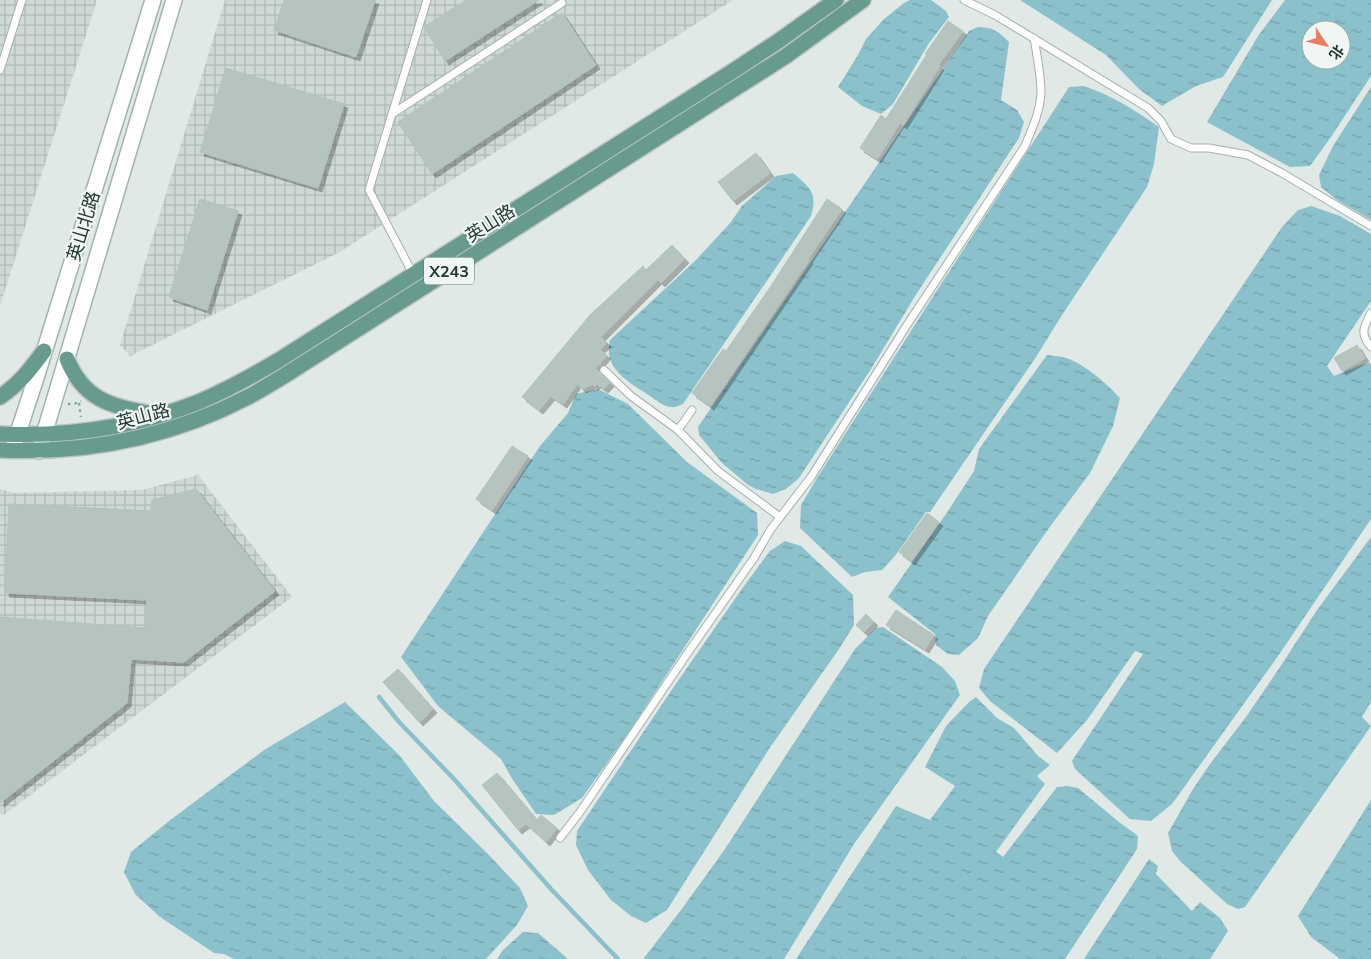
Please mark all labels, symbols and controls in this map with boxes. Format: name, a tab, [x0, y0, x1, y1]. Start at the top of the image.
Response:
north arrow	[1301, 20, 1351, 70]
text: 北	[1325, 42, 1348, 63]
street label: 英山北路	[61, 188, 105, 264]
street label: 英山路	[461, 199, 519, 247]
road number: X243	[424, 258, 474, 284]
street label: 英山路	[114, 398, 172, 434]

